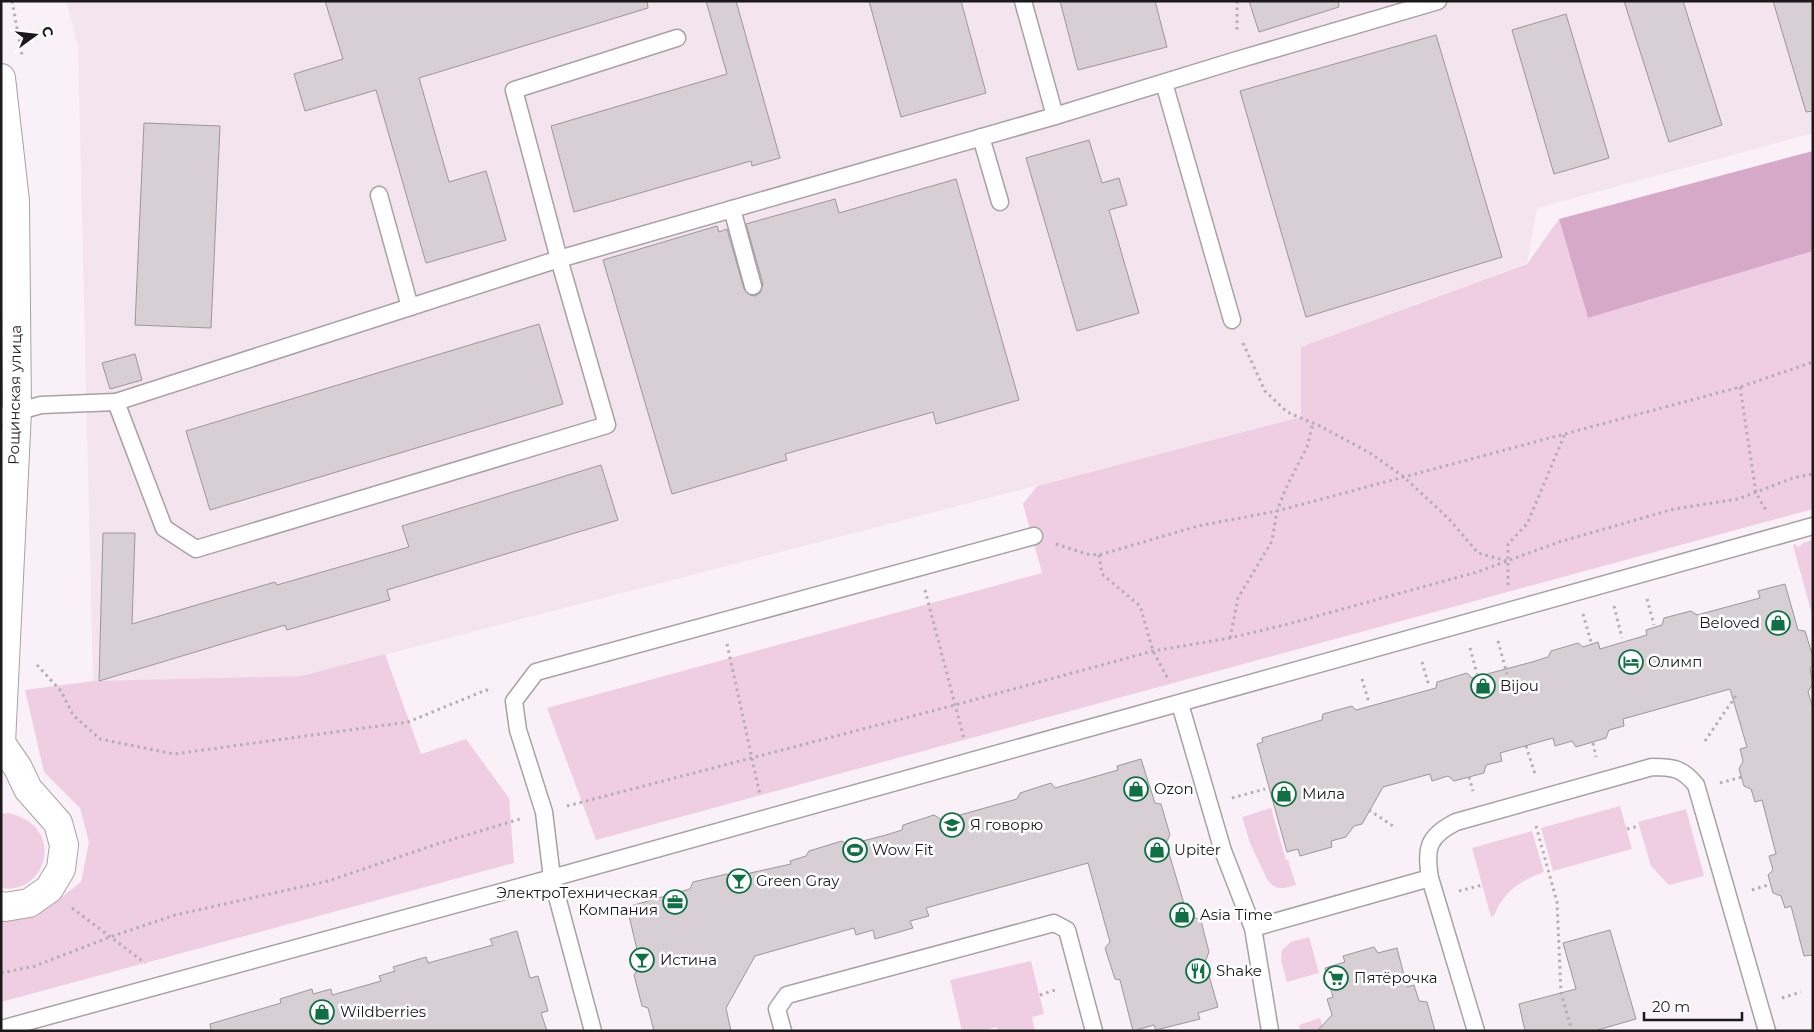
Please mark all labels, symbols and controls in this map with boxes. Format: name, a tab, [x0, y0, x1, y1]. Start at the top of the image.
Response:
north arrow	[10, 10, 60, 60]
text: С	[38, 24, 58, 39]
street label: Рощинская улица	[4, 325, 25, 465]
shop icon: Beloved	[1765, 610, 1791, 636]
place label: Beloved	[1699, 613, 1760, 632]
hotel icon: Олимп	[1618, 649, 1644, 675]
place label: Олимп	[1648, 652, 1702, 671]
shop icon: Bijou	[1470, 673, 1496, 699]
place label: Bijou	[1500, 676, 1539, 695]
shop icon: Ozon	[1123, 776, 1149, 802]
place label: Ozon	[1154, 779, 1194, 798]
shop icon: Мила	[1271, 781, 1297, 807]
place label: Мила	[1302, 784, 1345, 803]
school or university icon: Я говорю	[939, 812, 965, 838]
place label: Я говорю	[970, 815, 1043, 834]
sports icon: Wow Fit	[842, 837, 868, 863]
shop icon: Upiter	[1144, 837, 1170, 863]
place label: Wow Fit	[872, 840, 934, 859]
place label: Upiter	[1174, 840, 1221, 859]
bar icon: Green Gray	[726, 868, 752, 894]
place label: Green Gray	[756, 871, 840, 890]
place label: ЭлектроТехническая Компания	[496, 883, 658, 919]
office icon: ЭлектроТехническая Компания	[662, 889, 688, 915]
shop icon: Asia Time	[1169, 902, 1195, 928]
place label: Asia Time	[1200, 905, 1272, 924]
bar icon: Истина	[629, 947, 655, 973]
place label: Истина	[660, 950, 717, 969]
restaurant icon: Shake	[1185, 958, 1211, 984]
place label: Shake	[1216, 961, 1262, 980]
supermarket icon: Пятёрочка	[1323, 965, 1349, 991]
place label: Пятёрочка	[1354, 968, 1438, 987]
scale bar	[1644, 990, 1742, 1022]
text: 20 m	[1652, 997, 1690, 1016]
shop icon: Wildberries	[309, 999, 335, 1025]
place label: Wildberries	[340, 1002, 426, 1021]

